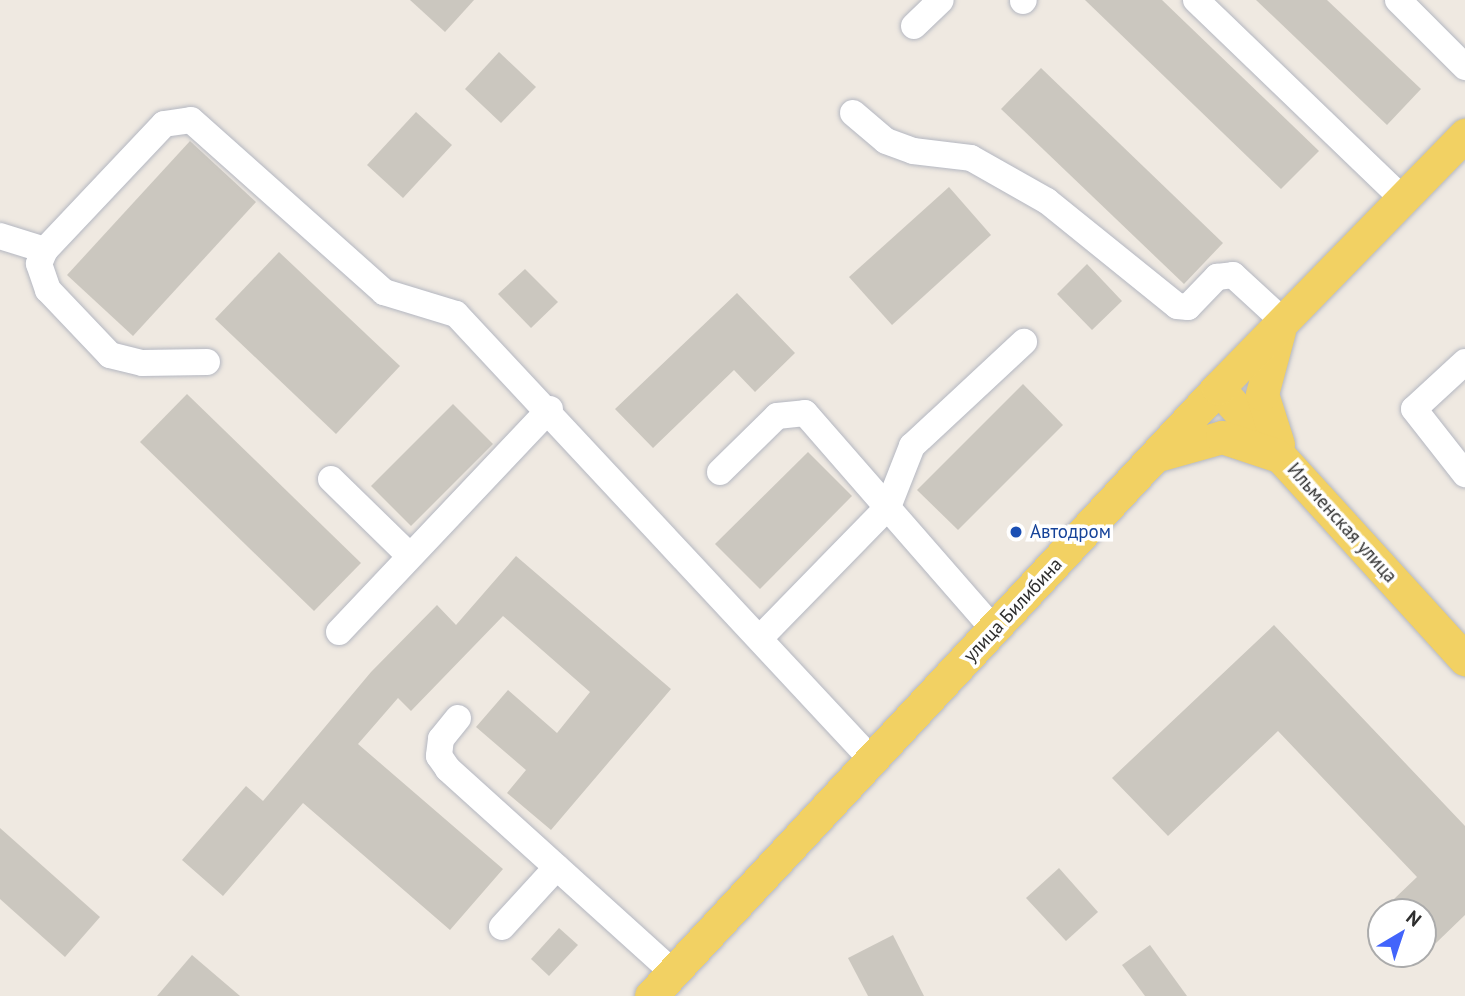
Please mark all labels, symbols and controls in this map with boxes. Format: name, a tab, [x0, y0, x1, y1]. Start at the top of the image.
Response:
street label: Ильменская улица	[1282, 459, 1402, 587]
place label: Автодром	[1030, 521, 1111, 543]
marker: Автодром	[1008, 524, 1024, 540]
street label: улица Билибина	[959, 553, 1067, 667]
north arrow	[1367, 898, 1437, 968]
text: N	[1402, 905, 1426, 931]

